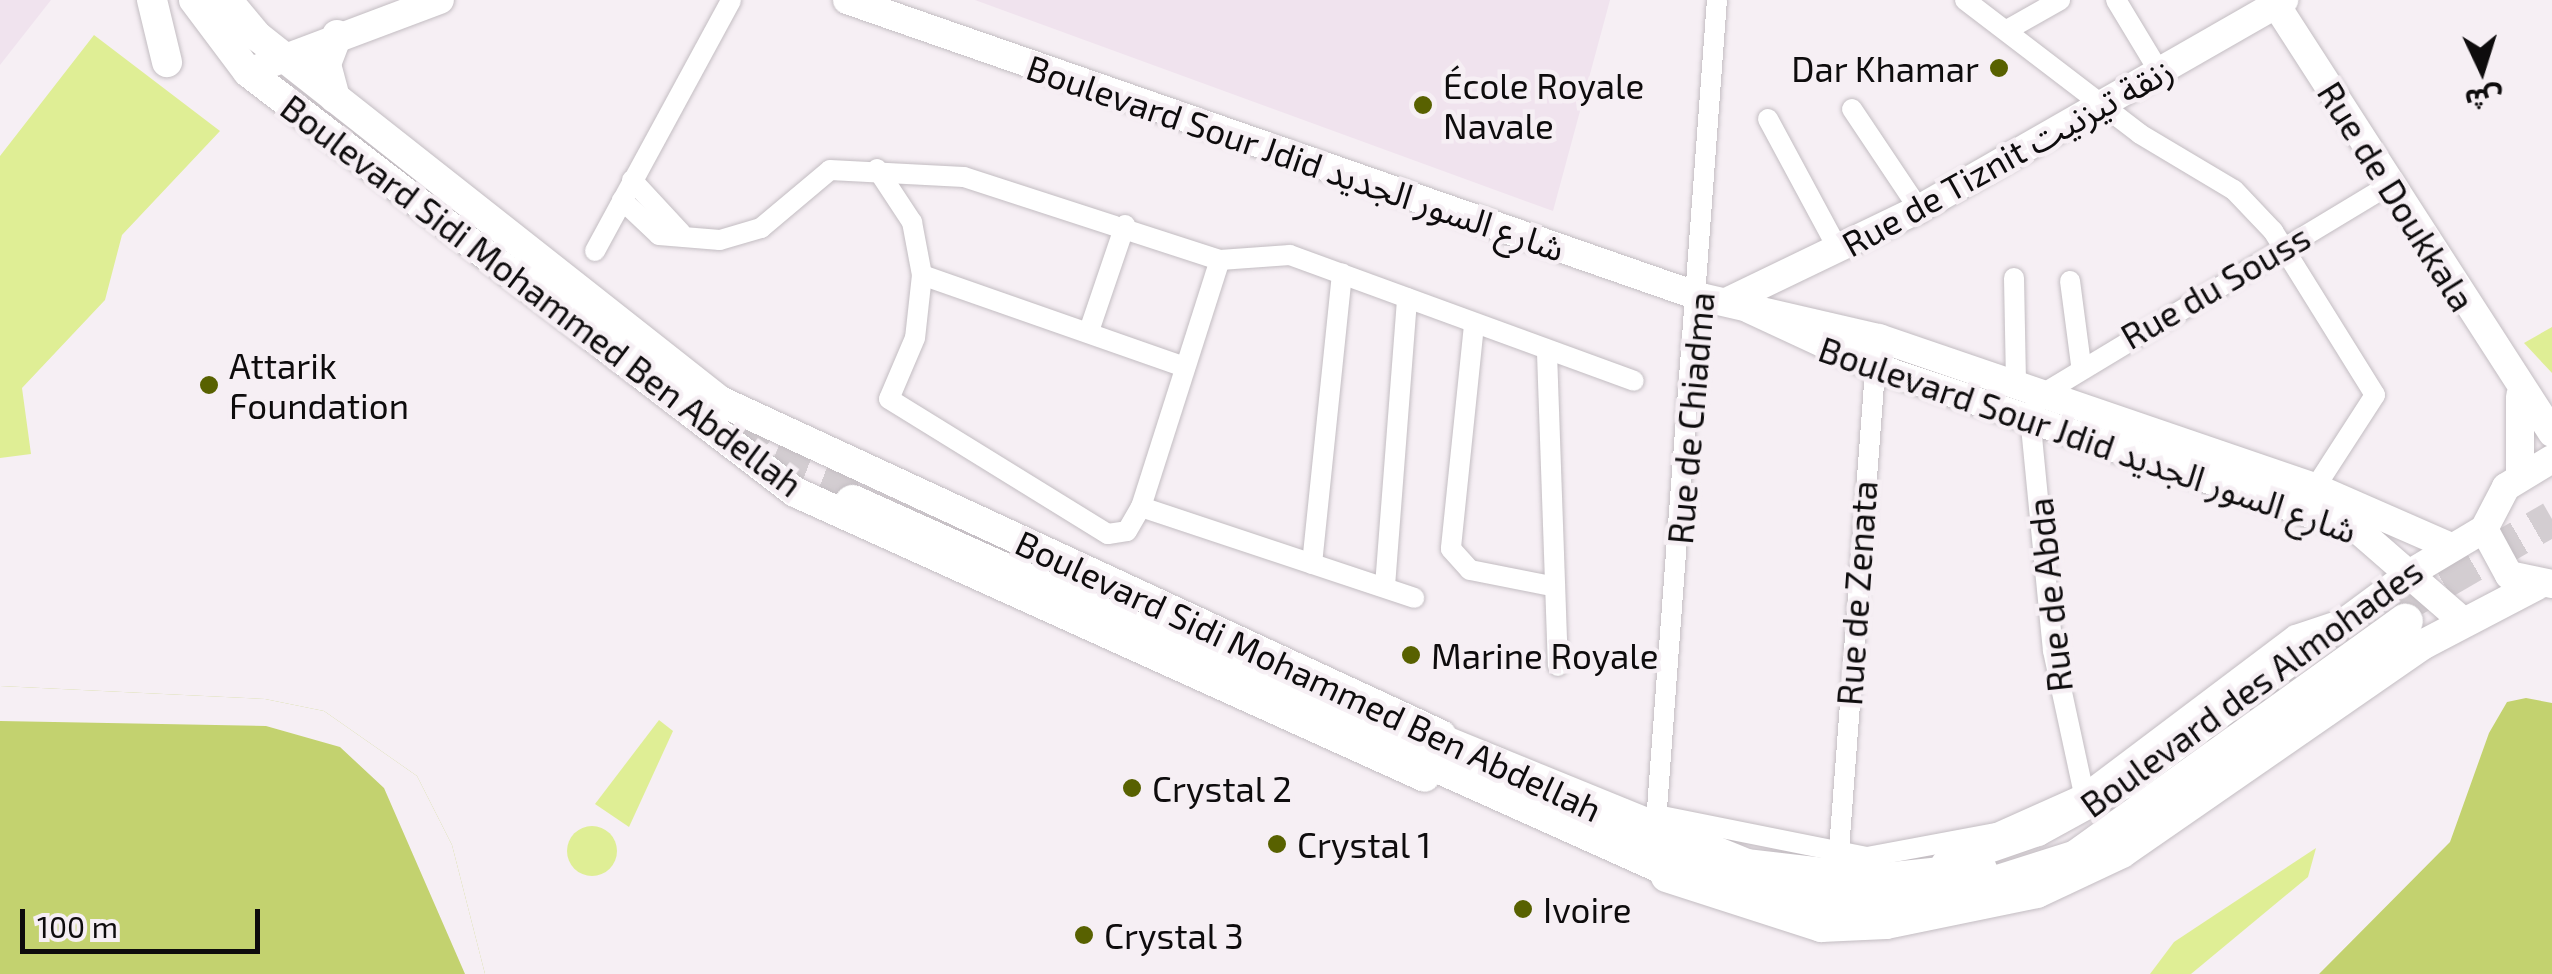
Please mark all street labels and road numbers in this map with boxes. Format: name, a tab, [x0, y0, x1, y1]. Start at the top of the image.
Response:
street label: Boulevard Sour Jdid شارع السور الجديد	[1021, 45, 1571, 269]
street label: Rue de Tiznit زنقة تيزنيت	[1834, 47, 2180, 265]
street label: Rue de Doukkala	[2310, 74, 2484, 318]
street label: Boulevard Sidi Mohammed Ben Abdellah	[273, 85, 811, 505]
street label: Rue du Souss	[2113, 215, 2317, 357]
street label: Rue de Chiadma	[1658, 290, 1722, 546]
street label: Boulevard Sour Jdid شارع السور الجديد	[1813, 327, 2363, 551]
street label: Rue de Zenata	[1827, 479, 1885, 707]
street label: Rue de Abda	[2018, 495, 2080, 695]
street label: Boulevard Sidi Mohammed Ben Abdellah	[1009, 520, 1609, 830]
street label: Boulevard des Almohades	[2072, 549, 2430, 825]

